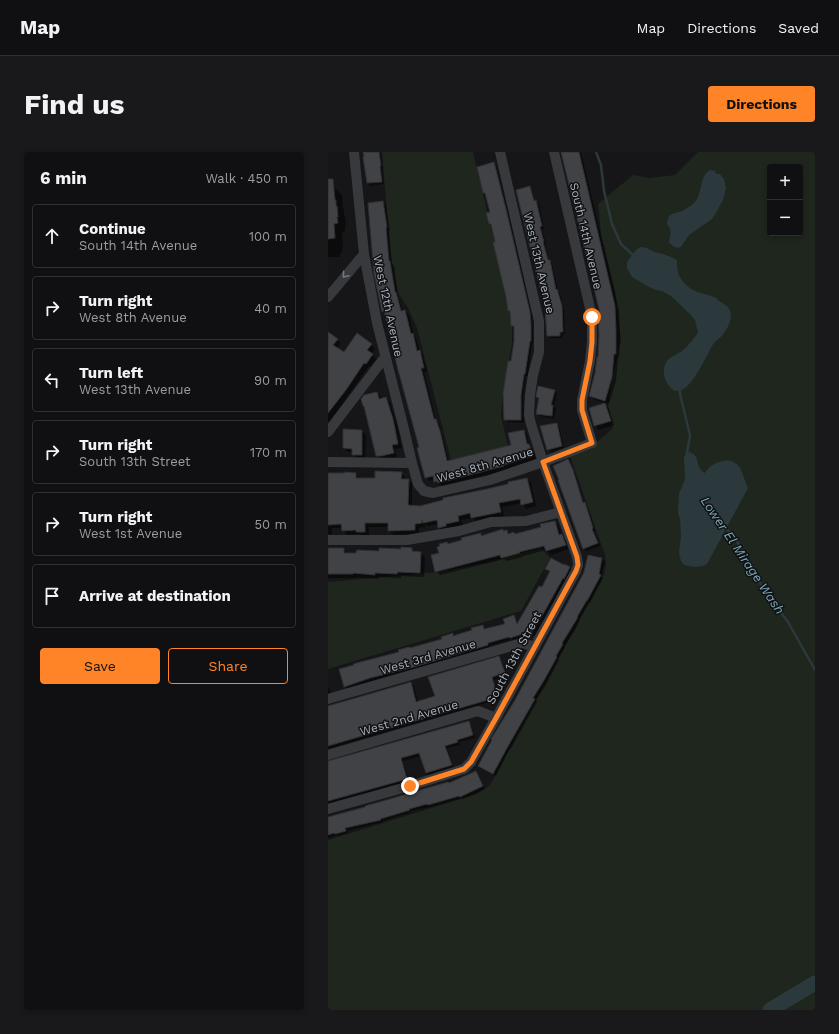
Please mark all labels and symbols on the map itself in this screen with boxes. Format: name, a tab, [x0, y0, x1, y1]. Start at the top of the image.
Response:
street label: South 14th Avenue	[567, 181, 605, 291]
street label: West 13th Avenue	[521, 211, 557, 315]
street label: West 12th Avenue	[370, 254, 406, 358]
one-way arrow	[343, 270, 350, 278]
route start	[583, 308, 601, 326]
street label: West 8th Avenue	[435, 445, 535, 485]
water label: Lower El Mirage Wash	[698, 494, 788, 617]
street label: South 13th Street	[484, 609, 544, 707]
street label: West 3rd Avenue	[379, 637, 477, 677]
street label: West 2nd Avenue	[358, 697, 460, 739]
route end	[401, 777, 419, 795]

